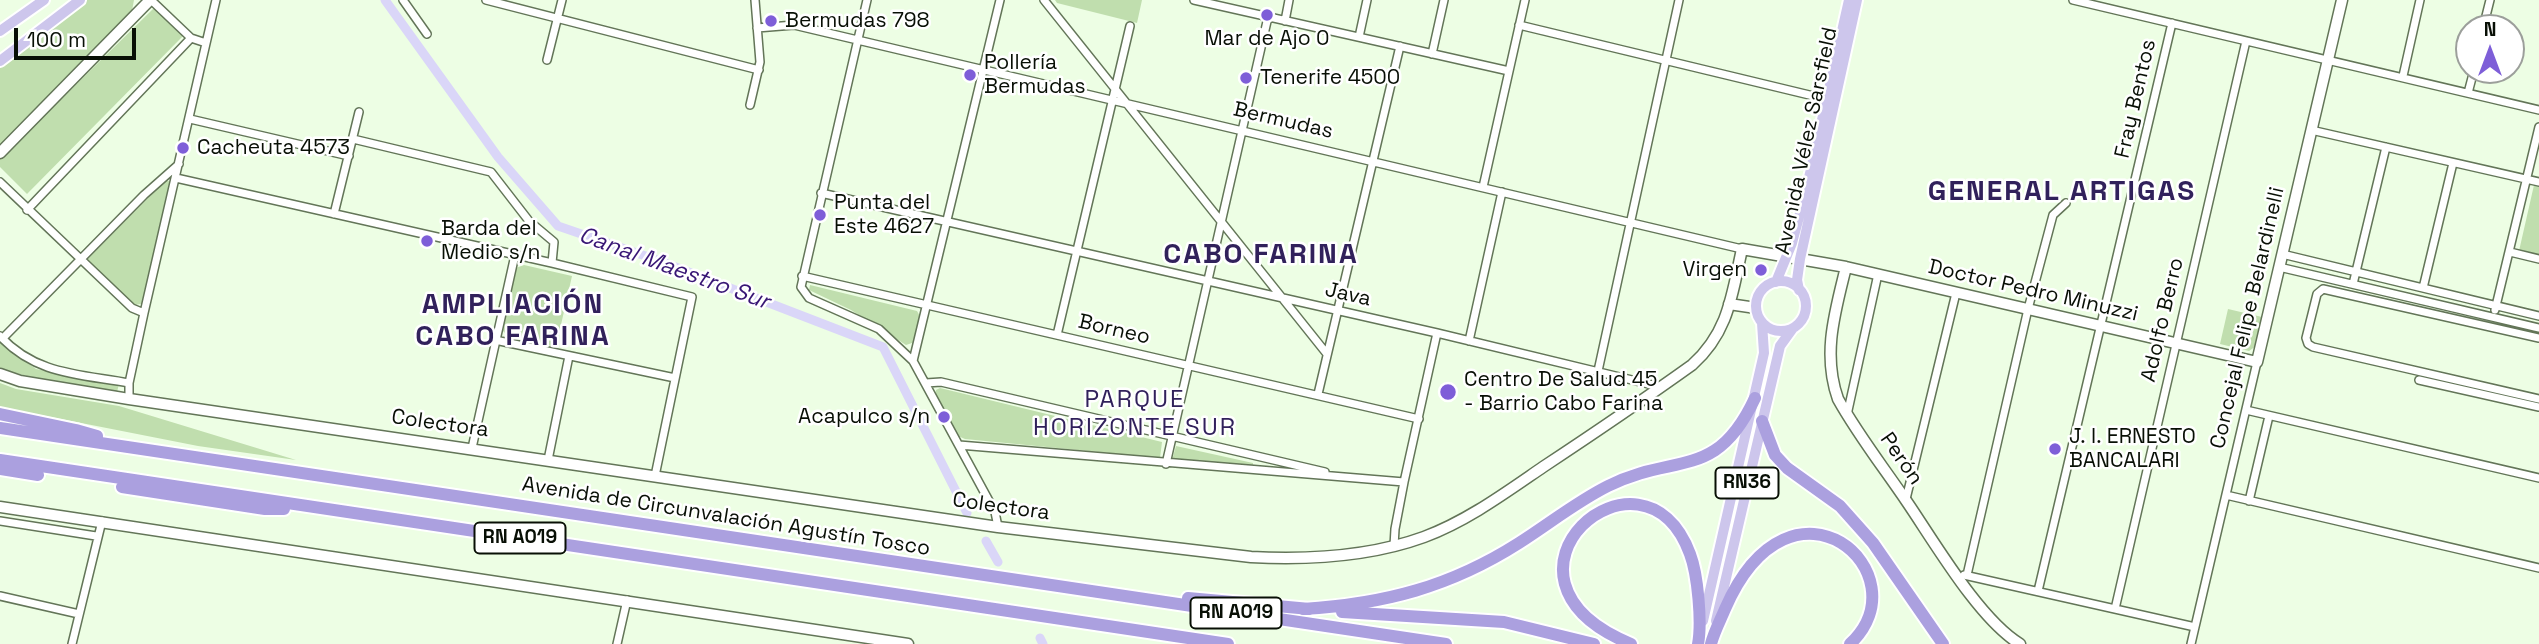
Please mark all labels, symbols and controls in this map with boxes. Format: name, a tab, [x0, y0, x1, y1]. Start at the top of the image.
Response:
marker: Mar de Ajo 0	[1259, 7, 1275, 23]
place label: Bermudas 798	[785, 8, 930, 34]
marker: Bermudas 798	[763, 13, 779, 29]
scale bar	[18, 14, 140, 58]
north arrow	[2455, 14, 2525, 84]
text: N	[2484, 17, 2496, 42]
street label: Avenida Vélez Sarsfield	[1771, 25, 1843, 257]
text: 100 m	[27, 26, 86, 53]
place label: Mar de Ajo 0	[1204, 26, 1330, 52]
street label: Fray Bentos	[2110, 37, 2162, 161]
place label: Pollería Bermudas	[984, 50, 1086, 100]
place label: Tenerife 4500	[1260, 65, 1400, 91]
marker: Pollería Bermudas	[962, 67, 978, 83]
marker: Tenerife 4500	[1238, 70, 1254, 86]
street label: Bermudas	[1231, 97, 1335, 145]
place label: Cacheuta 4573	[197, 135, 350, 161]
marker: Cacheuta 4573	[175, 140, 191, 156]
district label: GENERAL ARTIGAS	[1930, 175, 2194, 209]
street label: Concejal Felipe Belardinelli	[2206, 185, 2290, 451]
place label: Punta del Este 4627	[834, 190, 934, 240]
marker: Punta del Este 4627	[812, 207, 828, 223]
place label: Barda del Medio s/n	[441, 216, 540, 266]
water label: Canal Maestro Sur	[575, 222, 773, 316]
marker: Barda del Medio s/n	[419, 233, 435, 249]
district label: CABO FARINA	[1165, 238, 1357, 272]
street label: Doctor Pedro Minuzzi	[1926, 255, 2140, 327]
street label: Adolfo Berro	[2136, 255, 2190, 385]
place label: Virgen	[1683, 257, 1747, 283]
marker: Virgen	[1753, 262, 1769, 278]
street label: Java	[1323, 277, 1373, 313]
district label: AMPLIACIÓN CABO FARINA	[417, 288, 609, 354]
street label: Borneo	[1076, 310, 1152, 350]
place label: Centro De Salud 45 - Barrio Cabo Farina	[1464, 367, 1663, 417]
marker: Centro De Salud 45 - Barrio Cabo Farina	[1438, 382, 1458, 402]
district label: PARQUE HORIZONTE SUR	[1035, 386, 1235, 442]
place label: Acapulco s/n	[798, 404, 930, 430]
street label: Colectora	[390, 405, 490, 443]
marker: Acapulco s/n	[936, 409, 952, 425]
place label: J. I. ERNESTO BANCALARI	[2069, 424, 2196, 474]
street label: Perón	[1874, 428, 1928, 490]
marker: J. I. ERNESTO BANCALARI	[2047, 441, 2063, 457]
road number: RN36	[1716, 468, 1778, 498]
street label: Avenida de Circunvalación Agustín Tosco	[520, 472, 932, 562]
street label: Colectora	[951, 488, 1051, 526]
road number: RN A019	[475, 523, 566, 554]
road number: RN A019	[1190, 598, 1282, 628]

